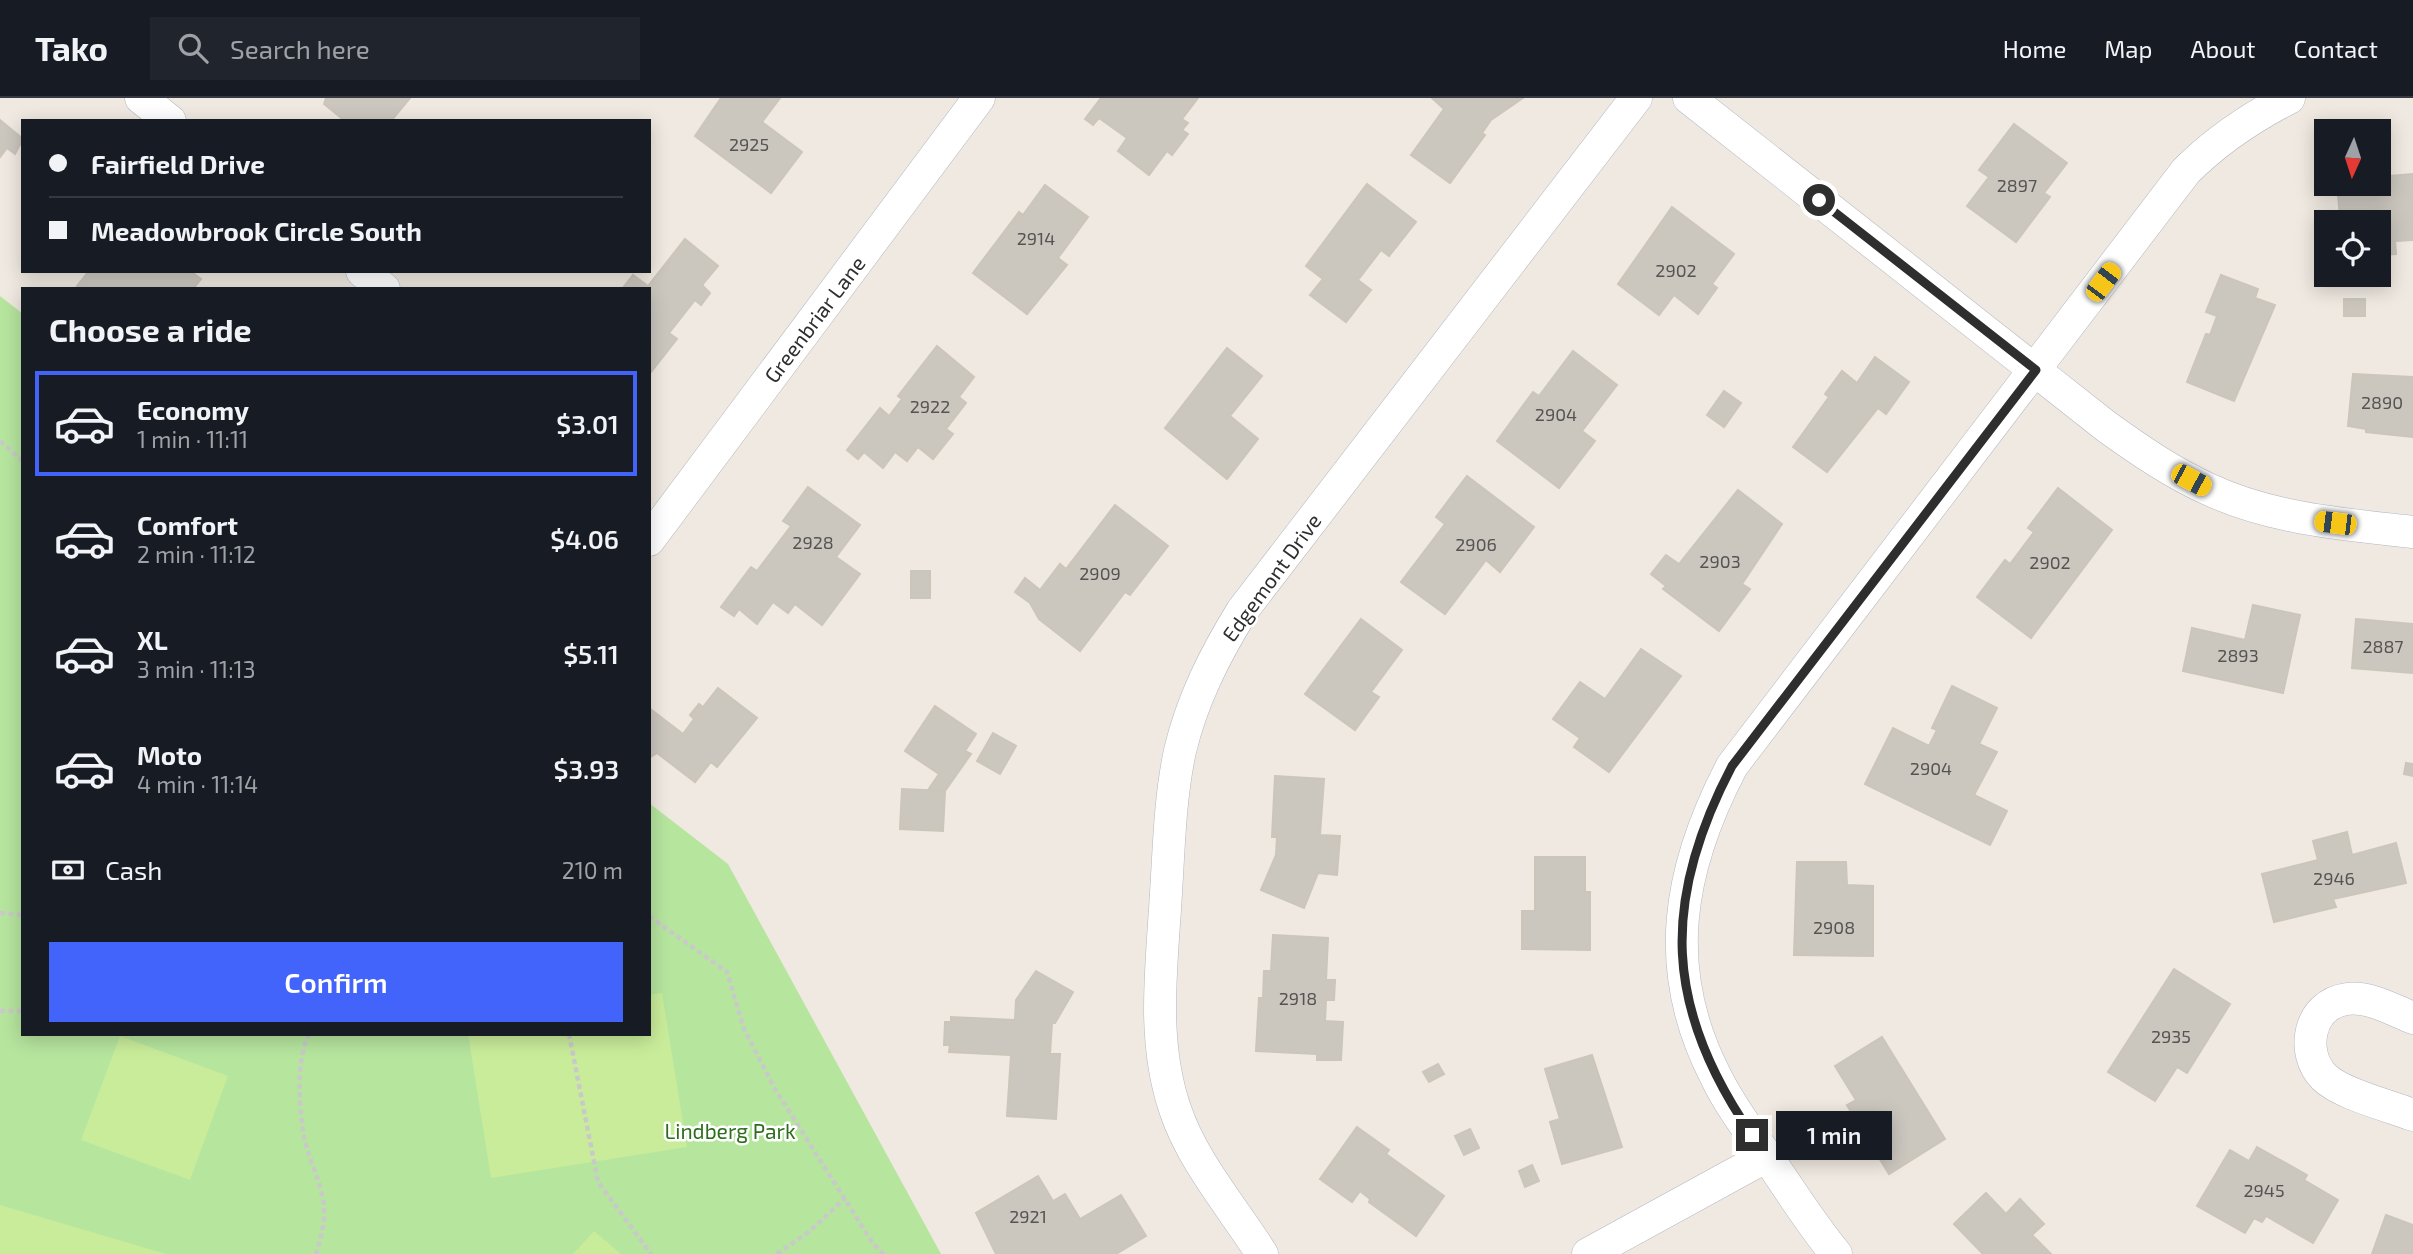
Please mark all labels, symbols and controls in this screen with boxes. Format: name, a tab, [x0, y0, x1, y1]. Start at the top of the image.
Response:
search box	[150, 17, 640, 80]
text: Tako	[35, 28, 108, 68]
icon: search	[174, 29, 212, 67]
text: Search here	[230, 33, 370, 64]
text: Home	[2003, 34, 2066, 63]
text: Map	[2104, 34, 2152, 63]
text: About	[2190, 34, 2256, 63]
text: Contact	[2294, 34, 2378, 63]
north arrow	[2314, 119, 2390, 196]
map controls	[2314, 119, 2391, 287]
house number: 2925	[729, 133, 769, 155]
text: Fairfield Drive	[91, 148, 265, 179]
house number: 2897	[1997, 174, 2037, 196]
route start	[1803, 184, 1835, 216]
button: locate	[2314, 210, 2391, 287]
text: Meadowbrook Circle South	[91, 215, 422, 246]
house number: 2914	[1017, 227, 1055, 249]
street label: Greenbriar Lane	[758, 251, 870, 387]
house number: 2902	[1655, 259, 1697, 281]
car	[2082, 259, 2125, 305]
text: Choose a ride	[49, 310, 252, 348]
house number: 2890	[2361, 391, 2403, 413]
icon: car	[53, 392, 116, 455]
text: Economy	[137, 394, 249, 425]
house number: 2922	[910, 395, 950, 417]
house number: 2904	[1535, 403, 1577, 425]
text: $3.01	[556, 408, 619, 439]
text: 1 min · 11:11	[137, 425, 248, 453]
car	[2168, 461, 2215, 499]
icon: car	[53, 507, 116, 570]
street label: Edgemont Drive	[1216, 508, 1326, 646]
text: Comfort	[137, 509, 238, 540]
car	[2313, 510, 2358, 536]
text: $4.06	[550, 523, 619, 554]
house number: 2928	[792, 531, 834, 553]
house number: 2906	[1455, 533, 1497, 555]
text: 2 min · 11:12	[137, 540, 256, 568]
house number: 2903	[1699, 550, 1741, 572]
house number: 2902	[2029, 551, 2071, 573]
house number: 2909	[1079, 562, 1121, 584]
icon: car	[53, 622, 116, 685]
text: XL	[137, 624, 168, 655]
house number: 2887	[2362, 635, 2404, 657]
text: $5.11	[563, 638, 619, 669]
house number: 2893	[2217, 644, 2259, 666]
text: 3 min · 11:13	[137, 655, 256, 683]
icon: car	[53, 737, 116, 800]
text: Moto	[137, 739, 202, 770]
text: $3.93	[554, 753, 619, 784]
house number: 2904	[1910, 757, 1952, 779]
text: 4 min · 11:14	[137, 770, 258, 798]
icon: cash	[49, 851, 87, 889]
text: Cash	[105, 854, 162, 885]
text: 210 m	[562, 856, 623, 884]
house number: 2946	[2313, 867, 2355, 889]
house number: 2908	[1813, 916, 1855, 938]
button: Confirm	[49, 942, 623, 1022]
house number: 2918	[1279, 987, 1317, 1009]
house number: 2935	[2151, 1025, 2191, 1047]
callout: 1 min	[1776, 1110, 1892, 1160]
park label: Lindberg Park	[664, 1118, 796, 1143]
route end	[1736, 1119, 1768, 1151]
text: 1 min	[1807, 1121, 1861, 1149]
house number: 2945	[2243, 1179, 2285, 1201]
house number: 2921	[1009, 1205, 1047, 1227]

